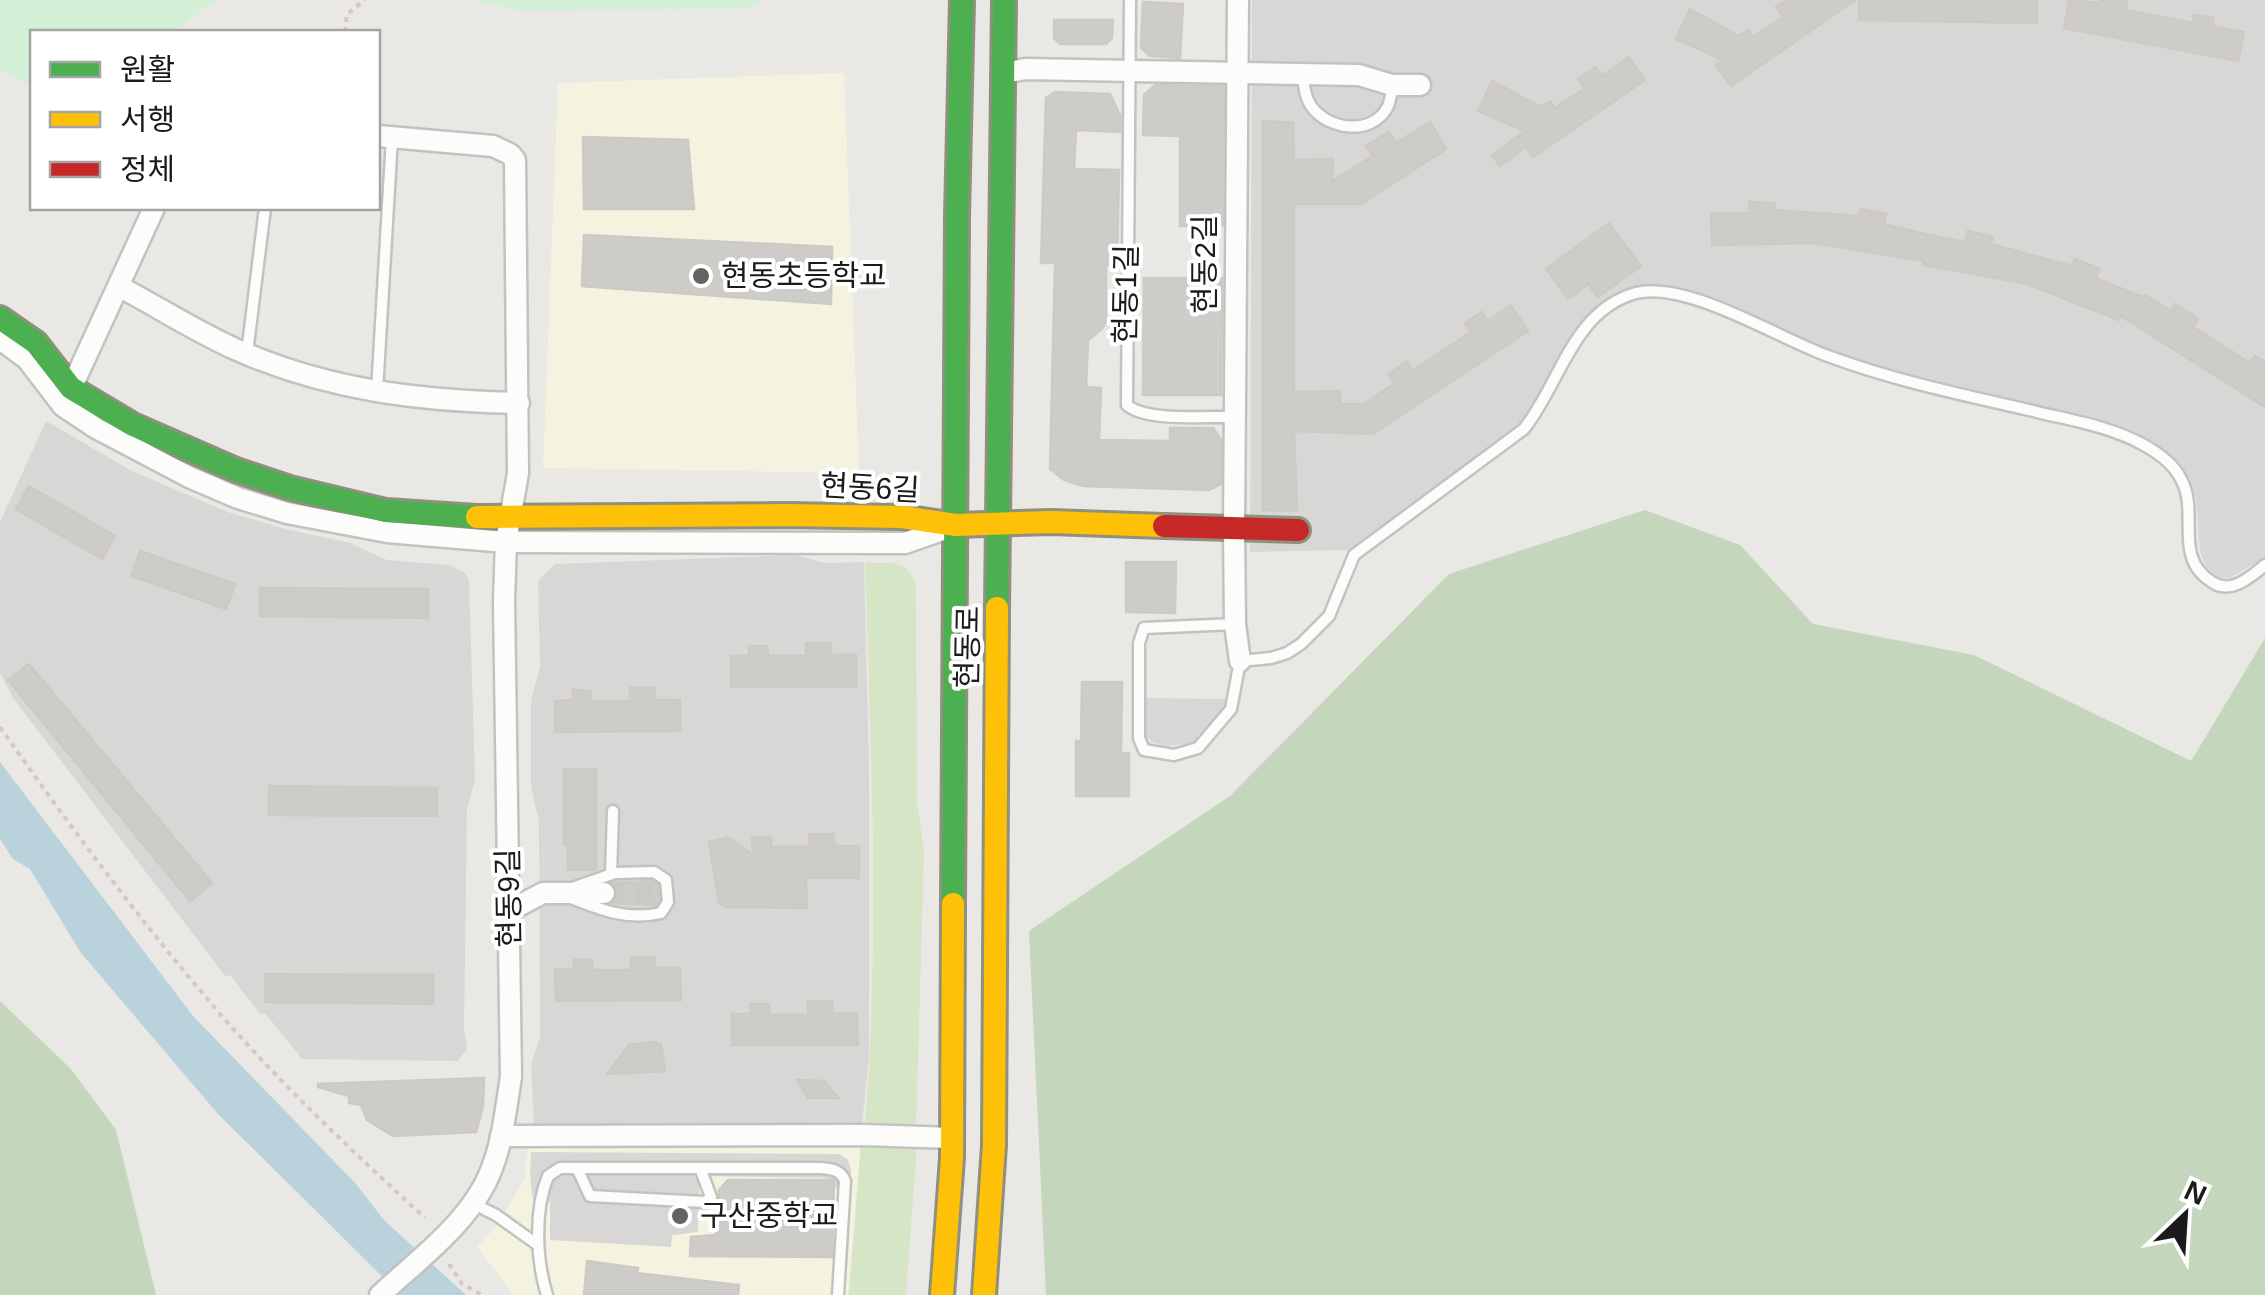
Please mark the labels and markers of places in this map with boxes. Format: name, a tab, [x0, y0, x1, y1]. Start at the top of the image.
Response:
place label: 현동초등학교	[721, 259, 887, 292]
marker: 현동초등학교	[690, 265, 712, 287]
place label: 구산중학교	[700, 1199, 838, 1232]
marker: 구산중학교	[669, 1205, 691, 1227]

